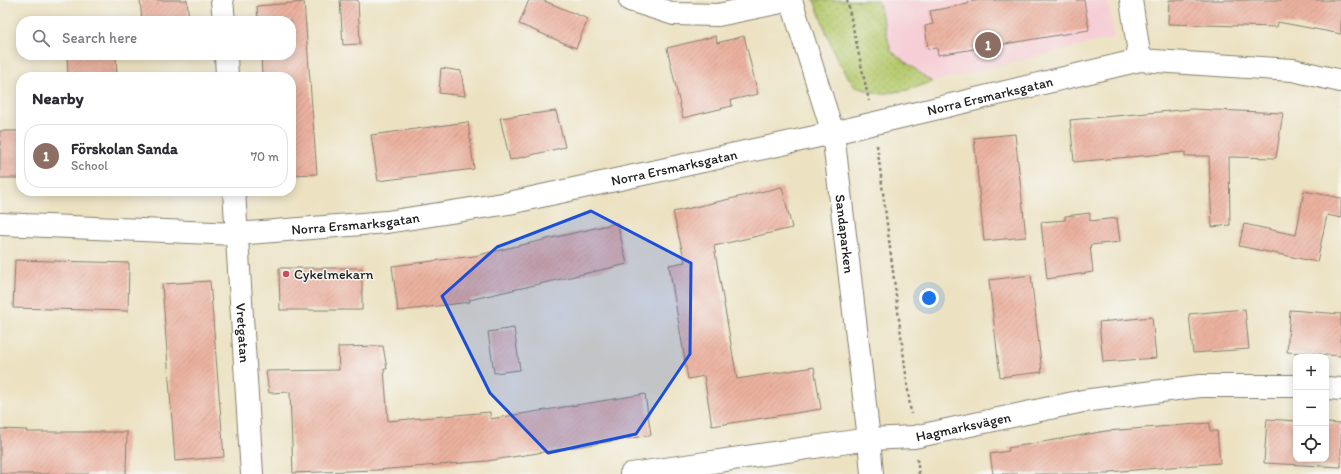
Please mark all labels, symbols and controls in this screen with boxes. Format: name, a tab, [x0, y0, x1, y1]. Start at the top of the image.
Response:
search box	[16, 16, 296, 60]
icon: search	[30, 27, 52, 49]
text: Search here	[62, 29, 137, 47]
pin: 1	[975, 30, 1001, 60]
street label: Norra Ersmarksgatan	[926, 73, 1055, 119]
text: Nearby	[32, 88, 84, 108]
text: Förskolan Sanda	[71, 140, 178, 158]
street label: Norra Ersmarksgatan	[609, 146, 739, 190]
text: 1	[43, 149, 49, 164]
text: 70 m	[251, 149, 279, 164]
text: School	[71, 158, 108, 173]
street label: Sandaparken	[831, 193, 857, 274]
street label: Norra Ersmarksgatan	[291, 209, 421, 239]
place label: Cykelmekarn	[294, 266, 374, 283]
marker: Cykelmekarn	[281, 269, 291, 279]
your location	[919, 288, 939, 308]
street label: Vretgatan	[232, 302, 253, 364]
map controls	[1293, 354, 1329, 462]
button: +	[1293, 354, 1329, 390]
button: −	[1293, 390, 1329, 426]
street label: Hagmarksvägen	[914, 409, 1013, 445]
button: locate	[1293, 426, 1329, 462]

